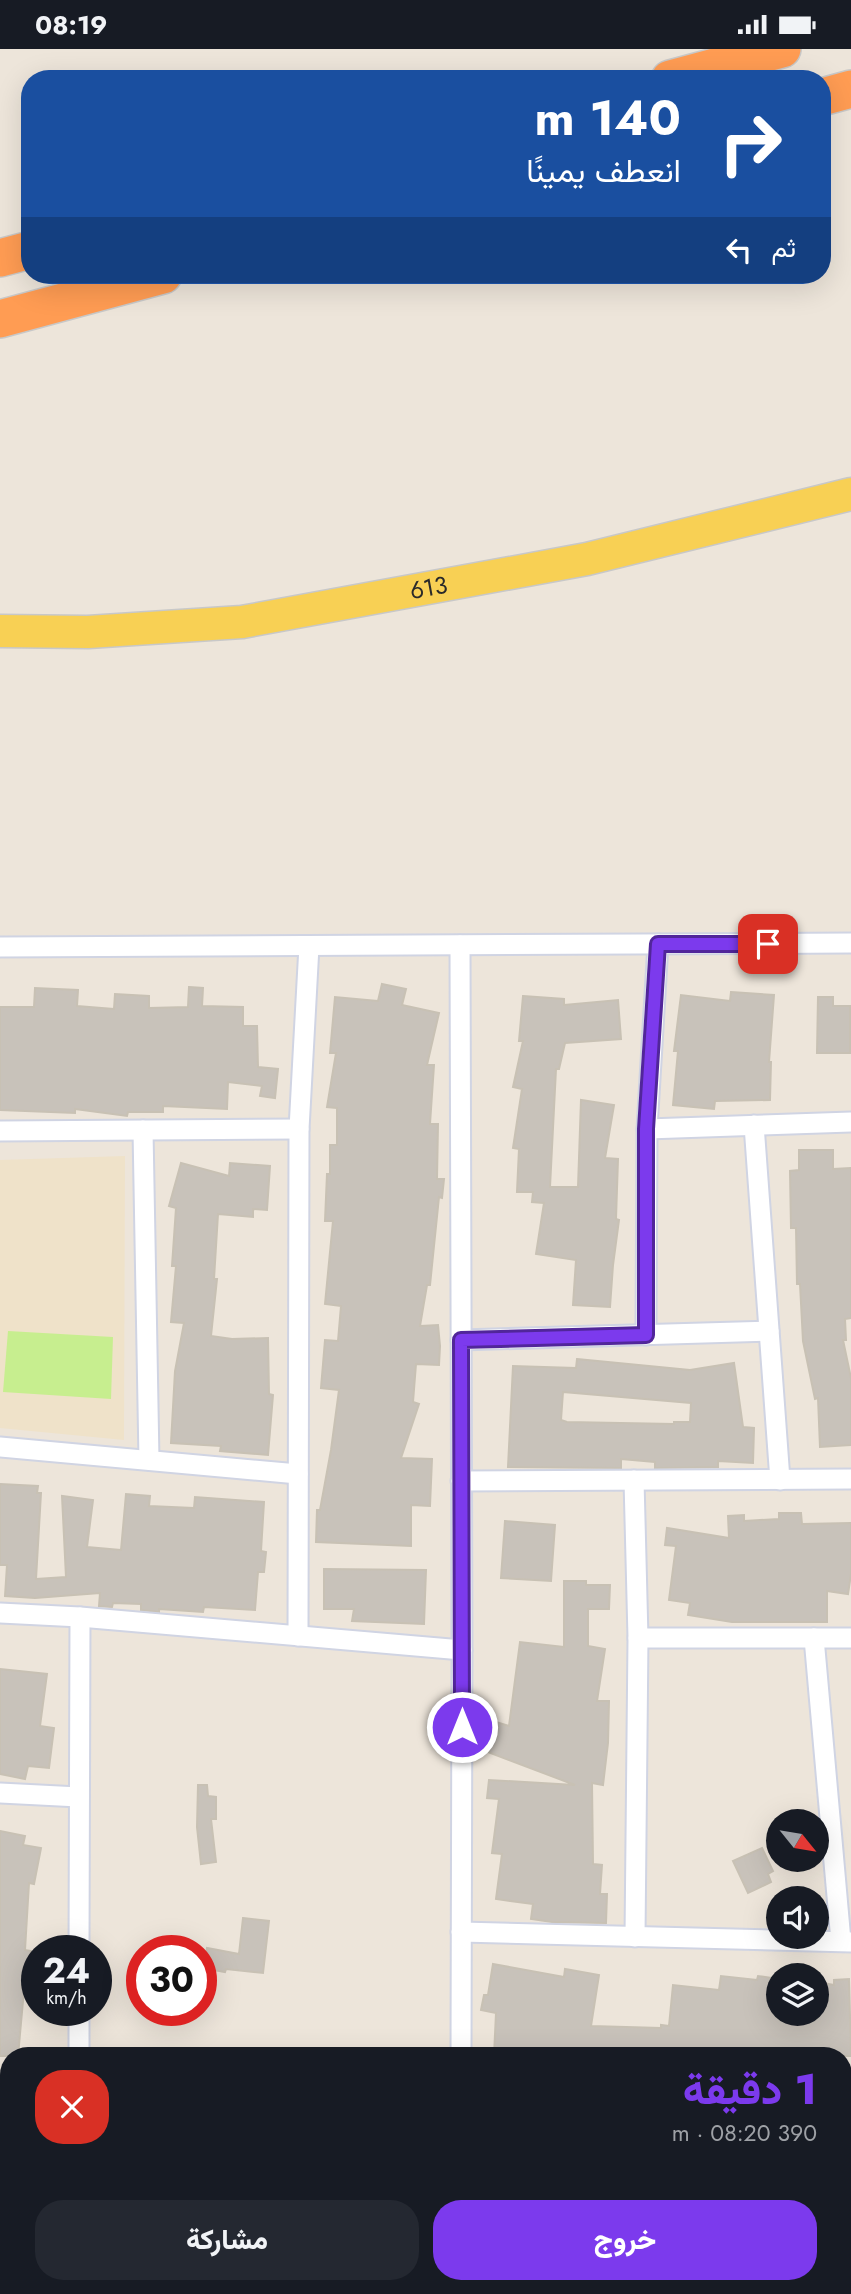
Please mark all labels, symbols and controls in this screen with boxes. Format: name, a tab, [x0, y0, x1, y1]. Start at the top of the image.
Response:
text: 08:19	[35, 6, 108, 44]
text: 140 m	[535, 83, 681, 153]
icon: right	[705, 98, 796, 189]
text: انعطف يمينًا	[526, 148, 681, 194]
text: ثم	[772, 229, 796, 267]
icon: left	[720, 231, 758, 269]
street label: 613	[407, 567, 450, 608]
pin	[738, 914, 798, 974]
icon: arrive	[749, 925, 787, 963]
position arrow	[425, 1690, 499, 1764]
north arrow	[766, 1809, 830, 1873]
map controls	[766, 1809, 829, 2026]
button: sound	[766, 1886, 829, 1949]
speed limit sign: 30	[126, 1935, 217, 2026]
text: 24	[43, 1946, 90, 1996]
button: layers	[766, 1963, 829, 2026]
text: km/h	[46, 1985, 87, 2011]
text: 1 دقيقة	[683, 2059, 817, 2120]
button: close	[35, 2070, 109, 2144]
text: 390 m · 08:20	[672, 2116, 817, 2150]
button: مشاركة	[35, 2200, 419, 2280]
button: خروج	[433, 2200, 817, 2280]

